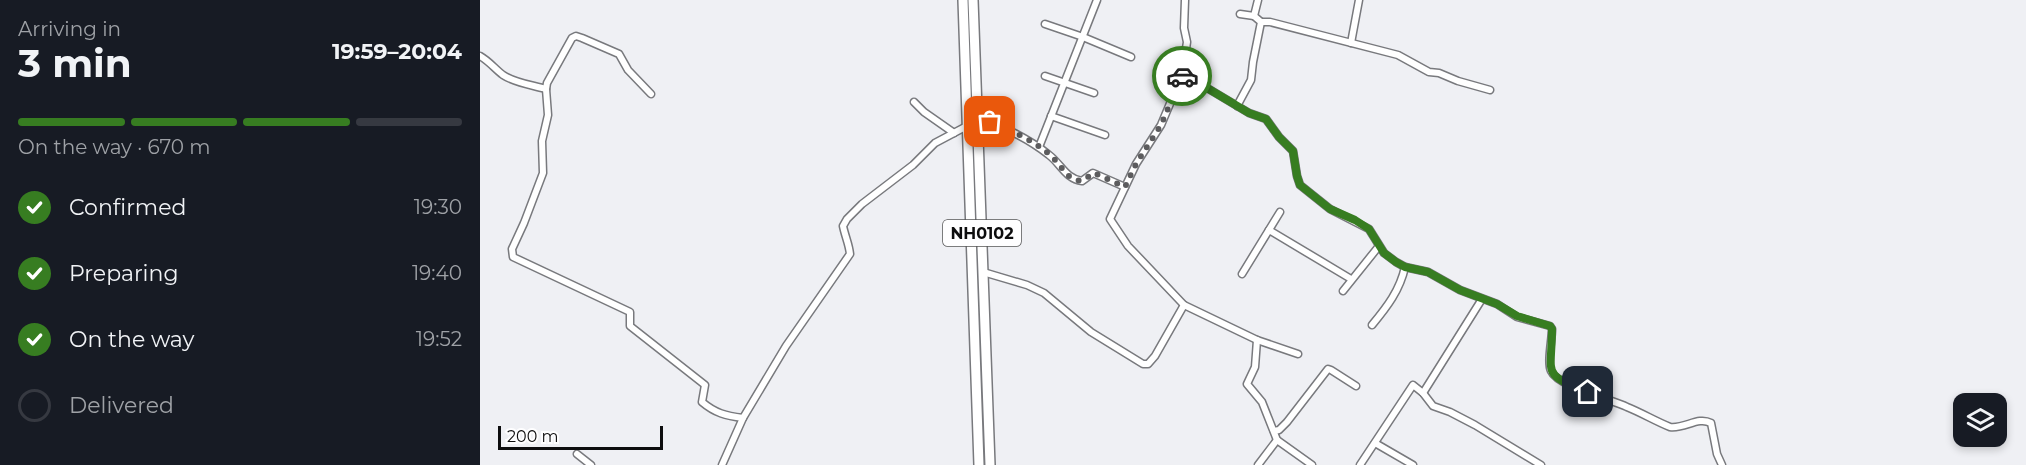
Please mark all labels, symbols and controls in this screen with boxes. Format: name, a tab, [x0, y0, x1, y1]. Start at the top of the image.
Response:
text: Arriving in	[18, 17, 121, 41]
text: 19:59–20:04	[332, 38, 462, 65]
text: 3 min	[18, 39, 132, 87]
courier	[1152, 46, 1212, 106]
icon: car	[1166, 60, 1199, 93]
pin	[964, 96, 1015, 147]
icon: bag	[973, 105, 1006, 138]
text: On the way · 670 m	[18, 135, 211, 159]
icon: check	[18, 191, 51, 224]
text: Confirmed	[69, 194, 186, 221]
text: 19:30	[414, 195, 462, 219]
road number: NH0102	[943, 220, 1021, 246]
icon: check	[18, 257, 51, 290]
text: Preparing	[69, 260, 178, 287]
text: 19:40	[412, 261, 462, 285]
icon: check	[18, 323, 51, 356]
text: On the way	[69, 326, 194, 353]
text: 19:52	[416, 327, 462, 351]
pin	[1562, 366, 1613, 417]
icon: home	[1571, 375, 1604, 408]
text: Delivered	[69, 392, 174, 419]
map controls	[1953, 393, 2007, 447]
button: layers	[1953, 393, 2007, 447]
scale bar	[498, 423, 663, 450]
text: 200 m	[507, 427, 558, 446]

